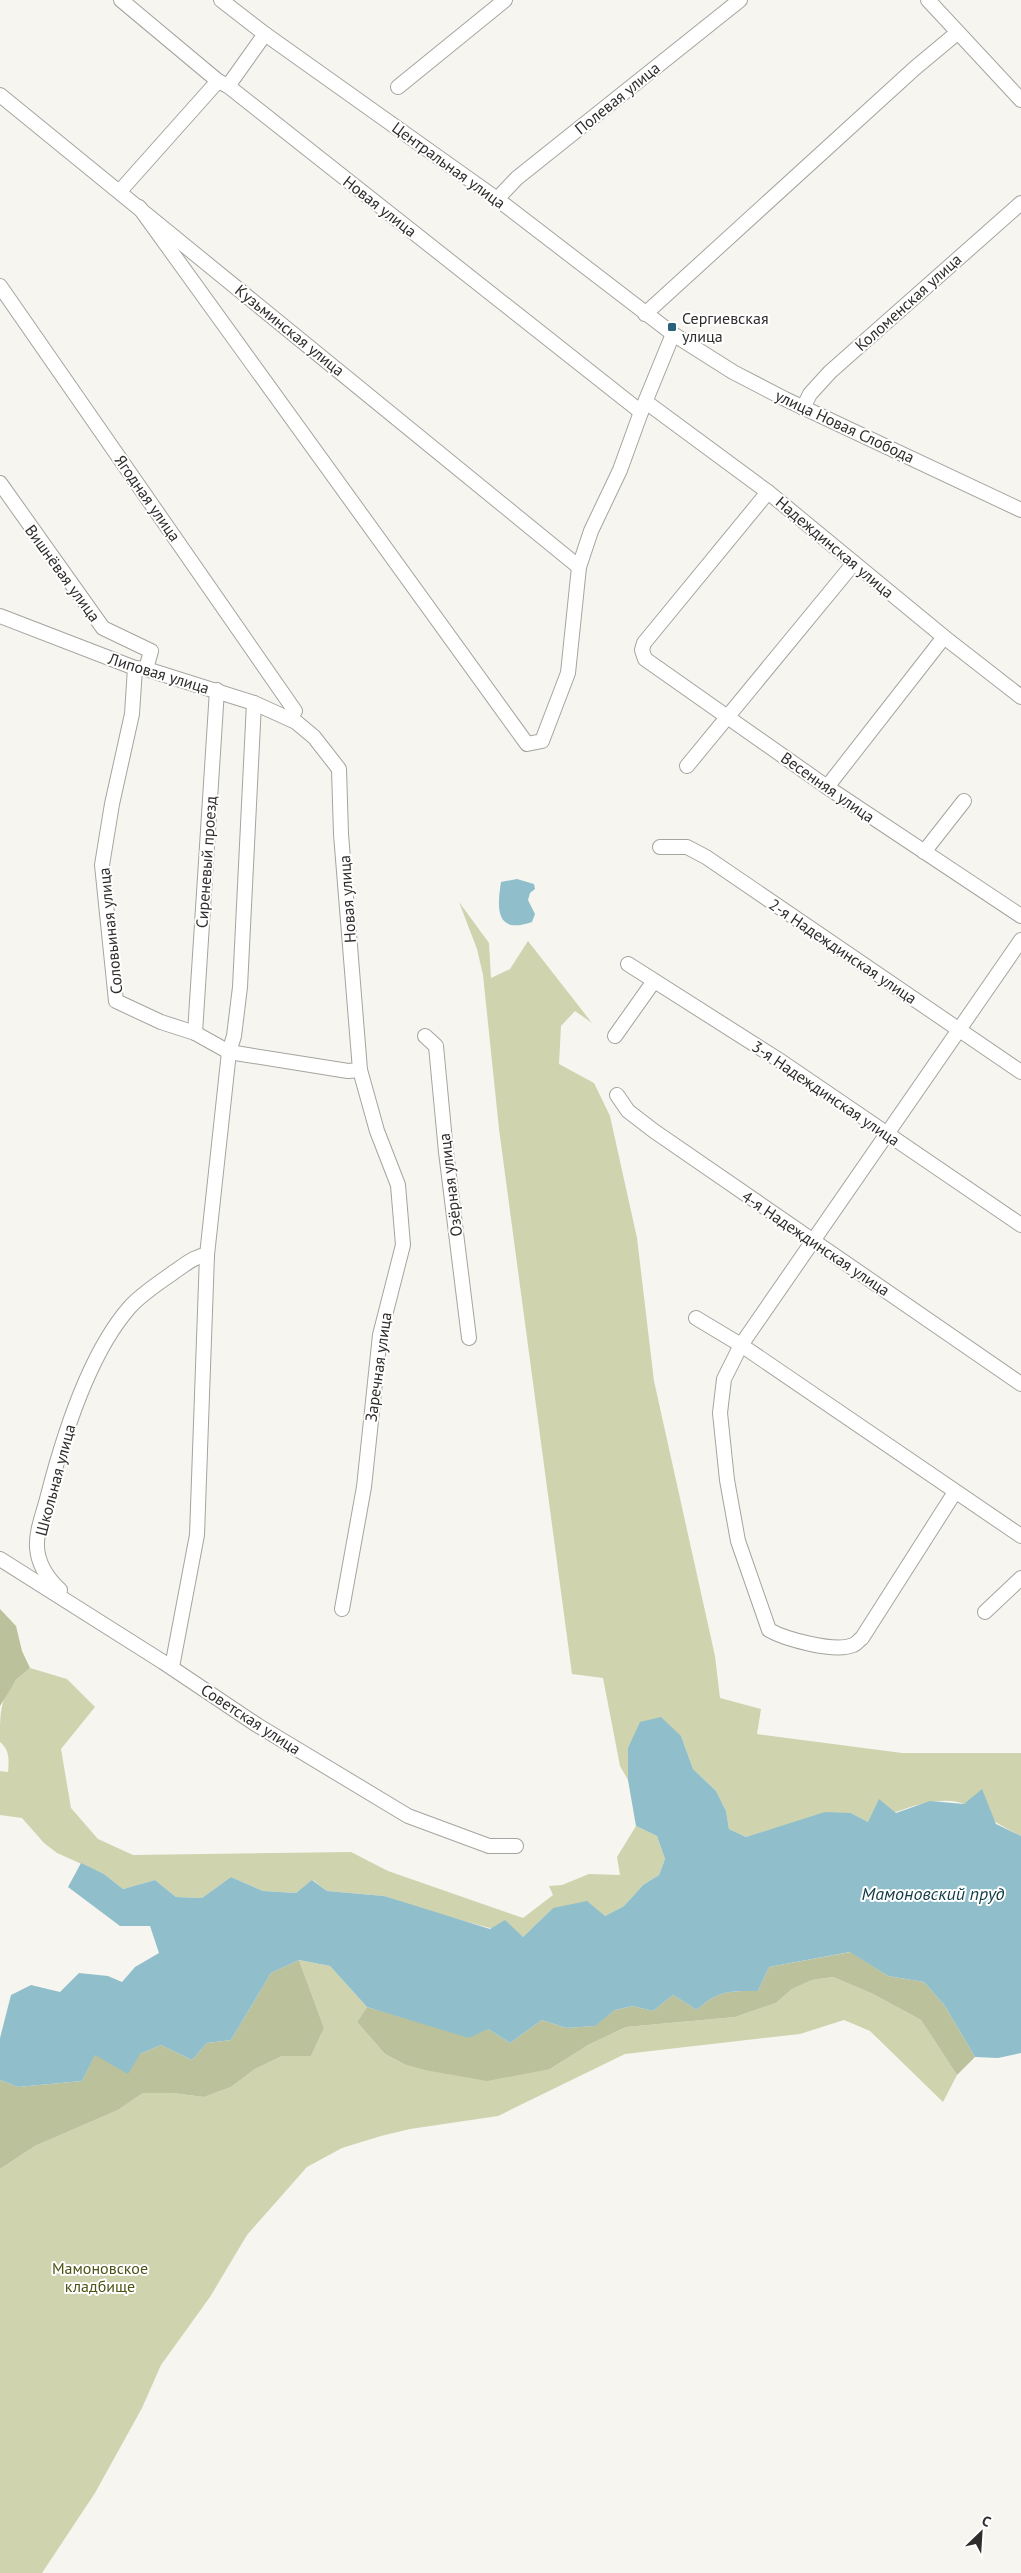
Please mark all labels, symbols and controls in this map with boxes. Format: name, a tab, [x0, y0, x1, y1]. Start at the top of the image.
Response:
street label: Полевая улица	[570, 58, 664, 138]
street label: Центральная улица	[389, 117, 509, 213]
street label: Новая улица	[339, 171, 421, 241]
street label: Коломенская улица	[851, 249, 965, 355]
street label: Кузьминская улица	[231, 280, 349, 380]
place label: Сергиевская улица	[682, 308, 769, 346]
marker: Сергиевская улица	[666, 321, 678, 333]
street label: улица Новая Слобода	[772, 385, 918, 467]
street label: Ягодная улица	[111, 451, 185, 545]
street label: Надеждинская улица	[772, 492, 898, 602]
street label: Вишнёвая улица	[21, 521, 105, 625]
street label: Липовая улица	[105, 648, 212, 698]
street label: Весенняя улица	[777, 747, 879, 827]
street label: Сиреневый проезд	[191, 795, 221, 929]
street label: Новая улица	[334, 854, 360, 944]
street label: Соловьиная улица	[93, 867, 127, 995]
street label: 2-я Надеждинская улица	[765, 894, 921, 1008]
street label: 3-я Надеждинская улица	[748, 1036, 904, 1150]
street label: Озёрная улица	[434, 1132, 466, 1238]
street label: 4-я Надеждинская улица	[738, 1186, 894, 1300]
street label: Заречная улица	[360, 1311, 396, 1423]
street label: Школьная улица	[31, 1422, 79, 1538]
street label: Советская улица	[197, 1679, 305, 1759]
water label: Мамоновский пруд	[862, 1882, 1005, 1905]
park label: Мамоновское кладбище	[52, 2258, 148, 2296]
north arrow	[956, 2508, 1006, 2558]
text: С	[979, 2511, 994, 2531]

